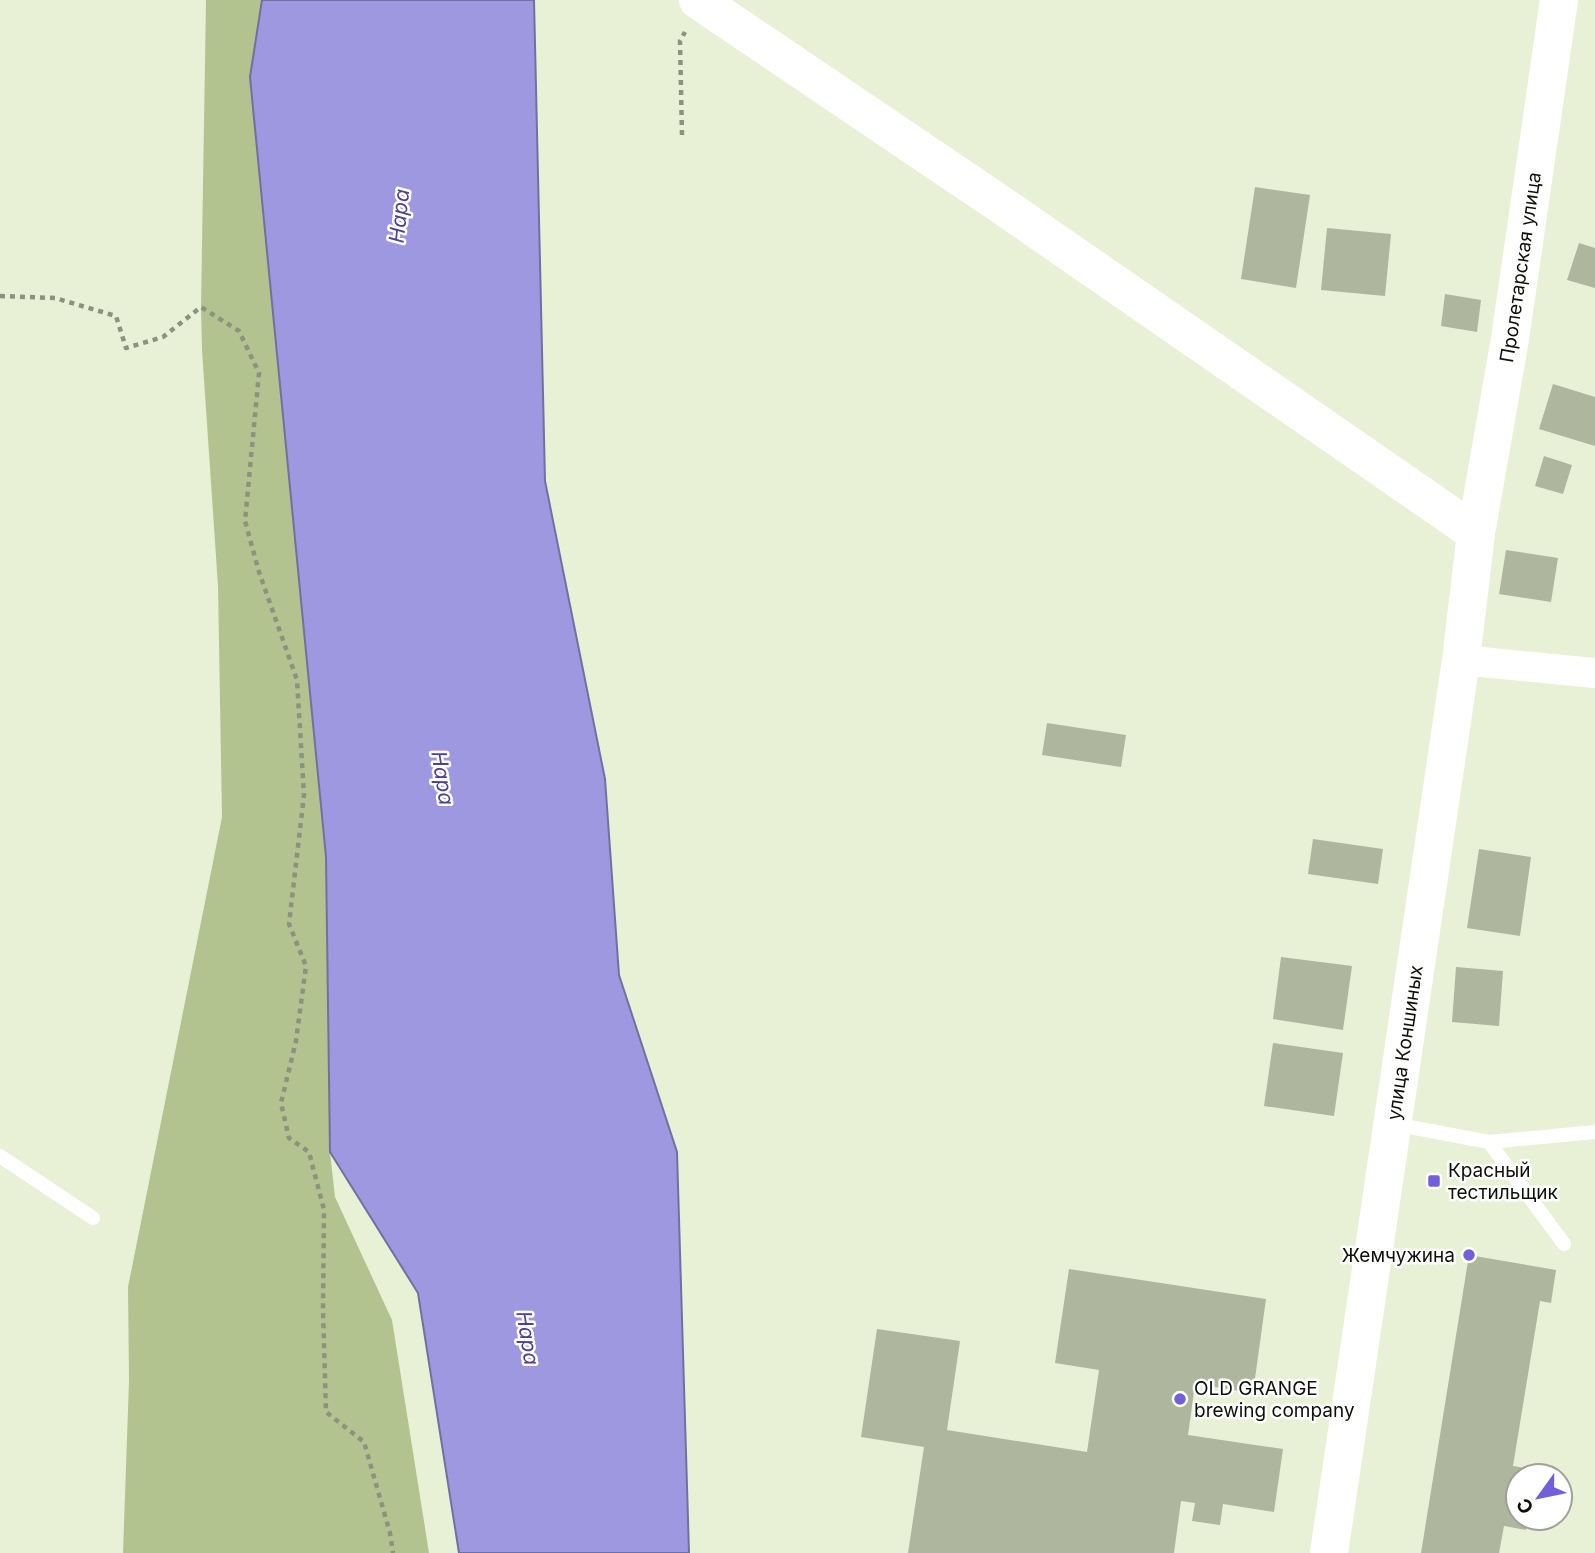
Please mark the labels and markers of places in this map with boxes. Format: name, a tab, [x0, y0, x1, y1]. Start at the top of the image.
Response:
place label: Красный тестильщик	[1448, 1159, 1559, 1204]
marker: Красный тестильщик	[1426, 1173, 1442, 1189]
place label: Жемчужина	[1342, 1244, 1455, 1267]
marker: Жемчужина	[1461, 1247, 1477, 1263]
place label: OLD GRANGE brewing company	[1194, 1377, 1355, 1422]
marker: OLD GRANGE brewing company	[1172, 1391, 1188, 1407]

